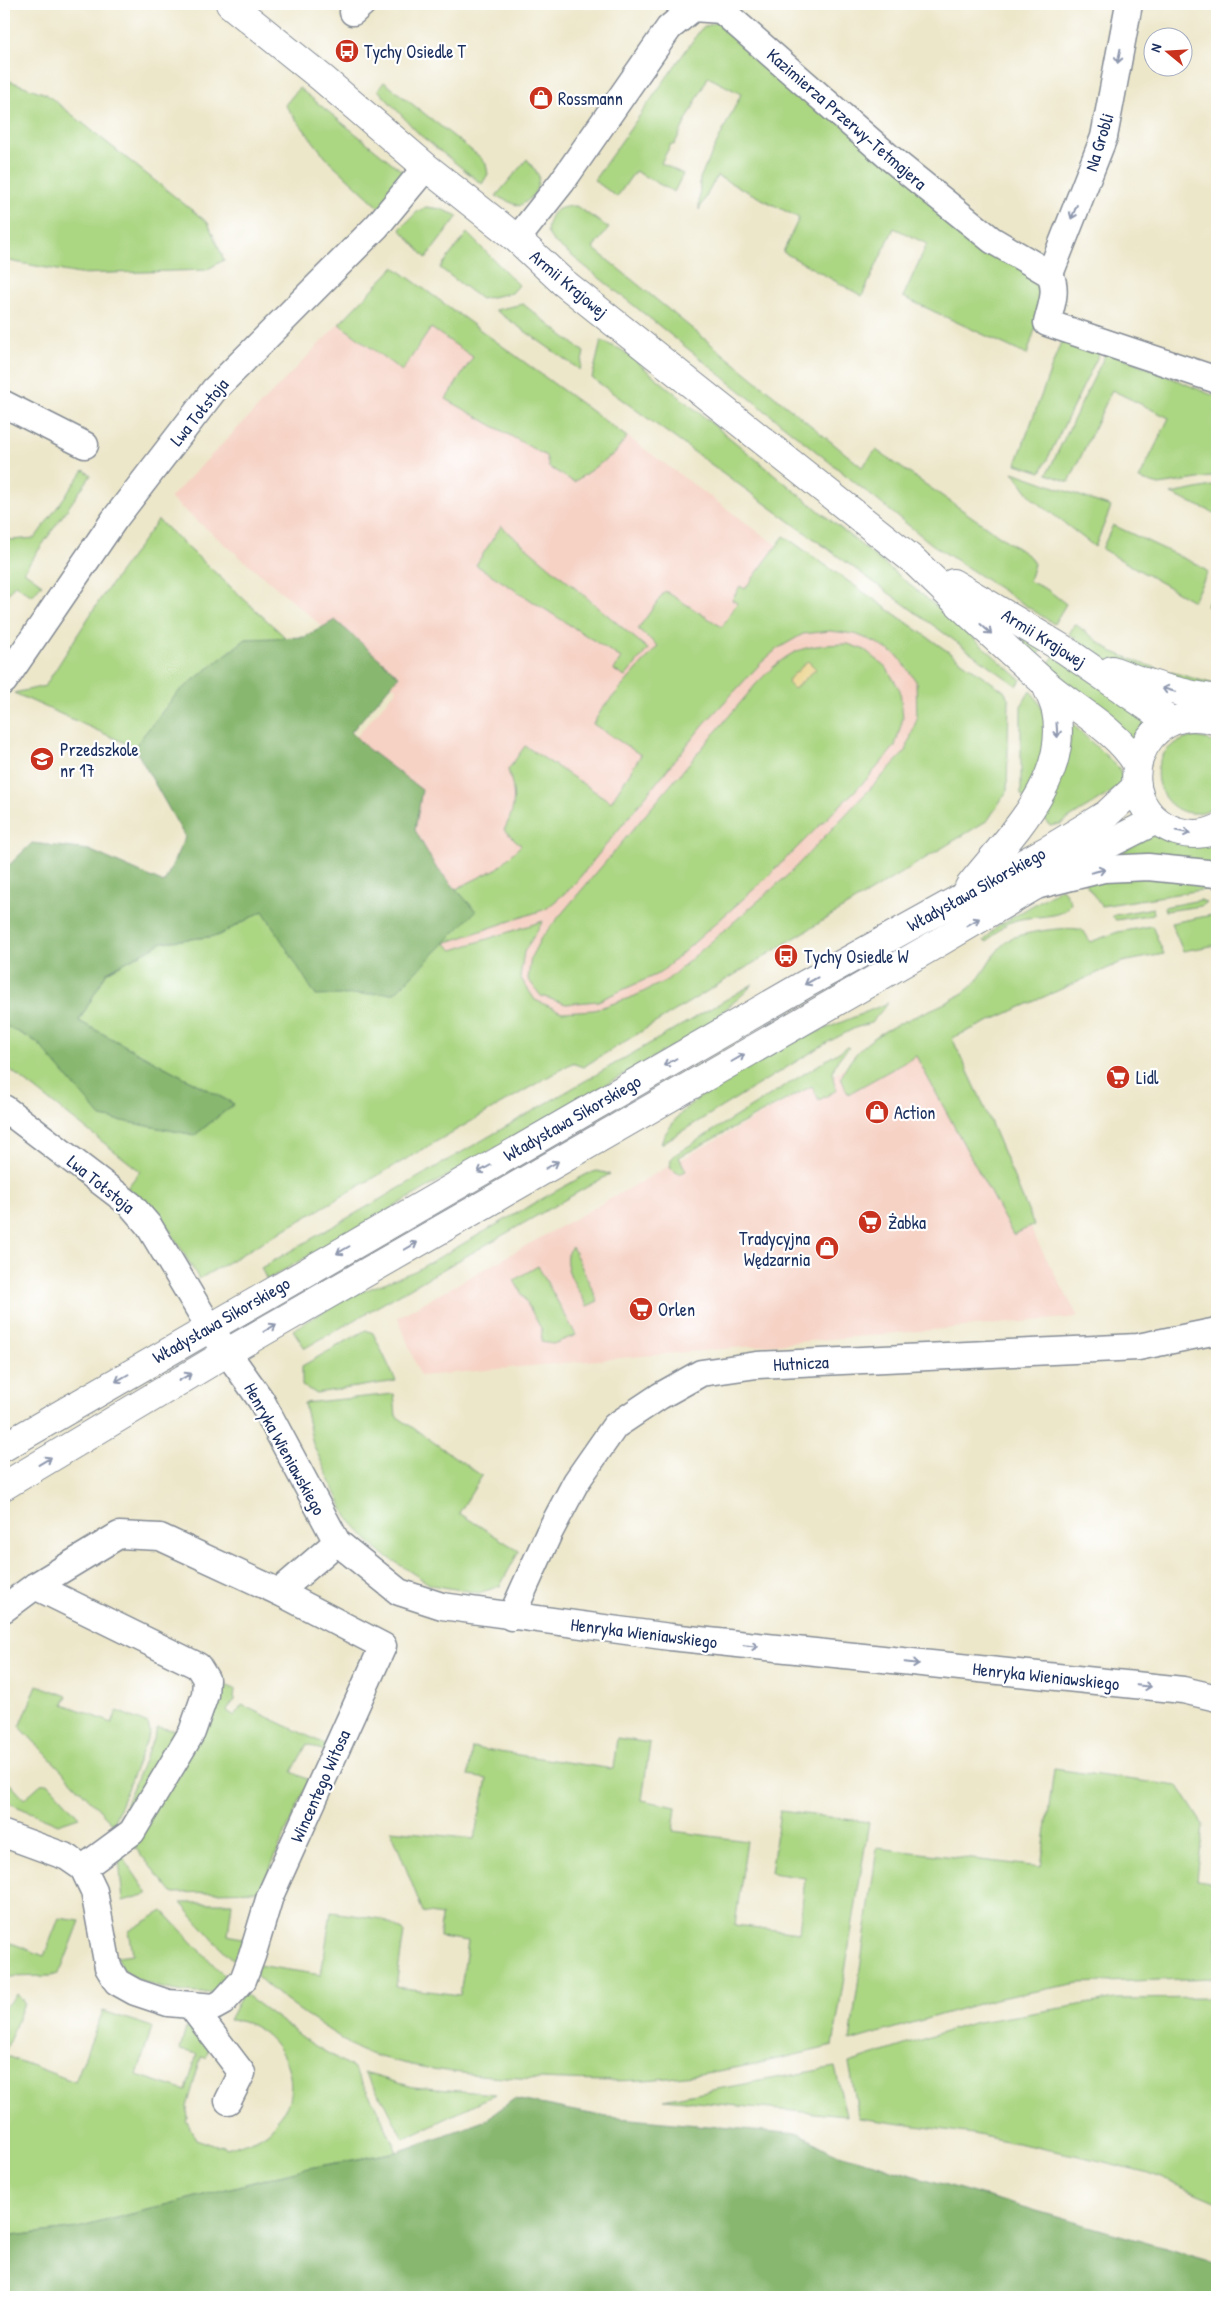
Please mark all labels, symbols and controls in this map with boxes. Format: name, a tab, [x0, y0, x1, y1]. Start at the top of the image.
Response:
north arrow	[1144, 28, 1194, 78]
bus stop icon: Tychy Osiedle T	[334, 38, 360, 64]
place label: Tychy Osiedle T	[364, 39, 467, 64]
text: N	[1145, 41, 1166, 54]
street label: Kazimierza Przerwy-Tetmajera	[762, 42, 932, 196]
one-way arrow	[1114, 48, 1124, 64]
shop icon: Rossmann	[528, 85, 554, 111]
place label: Rossmann	[558, 86, 623, 111]
street label: Na Grobli	[1078, 110, 1120, 174]
one-way arrow	[1069, 204, 1079, 219]
street label: Armii Krajowej	[525, 244, 613, 324]
street label: Lwa Tołstoja	[164, 373, 234, 451]
street label: Armii Krajowej	[997, 602, 1091, 674]
one-way arrow	[980, 624, 993, 635]
one-way arrow	[1162, 684, 1178, 694]
one-way arrow	[1053, 721, 1062, 737]
place label: Przedszkole nr 17	[60, 737, 139, 783]
school or university icon: Przedszkole nr 17	[29, 746, 55, 772]
one-way arrow	[1175, 828, 1191, 837]
street label: Władysława Sikorskiego	[902, 841, 1050, 937]
one-way arrow	[1089, 866, 1105, 875]
one-way arrow	[966, 917, 980, 927]
bus stop icon: Tychy Osiedle W	[773, 943, 799, 969]
place label: Tychy Osiedle W	[804, 944, 909, 969]
one-way arrow	[803, 976, 818, 986]
one-way arrow	[730, 1053, 745, 1063]
one-way arrow	[663, 1058, 678, 1067]
supermarket icon: Lidl	[1105, 1064, 1131, 1090]
place label: Lidl	[1136, 1065, 1159, 1090]
street label: Władysława Sikorskiego	[499, 1068, 645, 1168]
shop icon: Action	[864, 1099, 890, 1125]
place label: Action	[894, 1100, 935, 1125]
street label: Lwa Tołstoja	[62, 1149, 140, 1219]
one-way arrow	[544, 1160, 558, 1170]
one-way arrow	[477, 1165, 491, 1175]
supermarket icon: Żabka	[857, 1209, 883, 1235]
place label: Żabka	[888, 1210, 926, 1235]
place label: Tradycyjna Wędzarnia	[739, 1226, 810, 1272]
shop icon: Tradycyjna Wędzarnia	[814, 1235, 840, 1261]
one-way arrow	[403, 1241, 417, 1251]
one-way arrow	[336, 1246, 350, 1256]
street label: Władysława Sikorskiego	[148, 1270, 294, 1370]
supermarket icon: Orlen	[628, 1296, 654, 1322]
place label: Orlen	[658, 1297, 695, 1322]
one-way arrow	[262, 1322, 276, 1332]
street label: Hutnicza	[773, 1349, 829, 1377]
one-way arrow	[177, 1372, 191, 1382]
one-way arrow	[115, 1373, 129, 1383]
street label: Henryka Wieniawskiego	[238, 1378, 332, 1520]
one-way arrow	[38, 1455, 52, 1465]
street label: Henryka Wieniawskiego	[569, 1612, 719, 1654]
one-way arrow	[742, 1641, 758, 1651]
street label: Henryka Wieniawskiego	[971, 1656, 1121, 1696]
one-way arrow	[904, 1658, 920, 1668]
one-way arrow	[1135, 1681, 1151, 1691]
street label: Wincentego Witosa	[284, 1726, 356, 1846]

